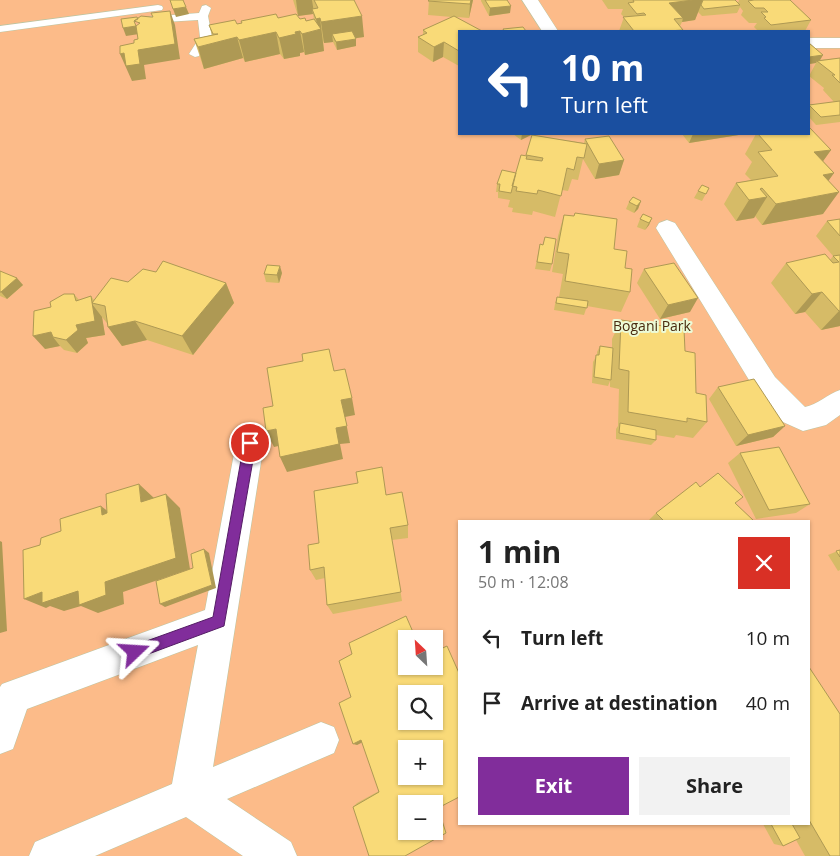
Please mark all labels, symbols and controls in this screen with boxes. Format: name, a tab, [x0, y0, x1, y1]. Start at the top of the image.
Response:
text: 10 m	[561, 44, 644, 91]
icon: left	[478, 50, 543, 115]
text: Turn left	[561, 89, 648, 119]
park label: Bogani Park	[613, 316, 692, 335]
pin	[229, 422, 271, 464]
icon: arrive	[236, 429, 264, 457]
text: 1 min	[478, 531, 561, 572]
button: close	[738, 537, 790, 589]
text: 50 m · 12:08	[478, 571, 569, 593]
icon: left	[478, 624, 506, 652]
position arrow	[108, 625, 160, 677]
text: Turn left	[521, 625, 603, 651]
text: 10 m	[746, 625, 790, 651]
north arrow	[398, 630, 442, 675]
map controls	[398, 630, 443, 840]
button: search	[398, 685, 443, 730]
icon: arrive	[478, 689, 506, 717]
text: Arrive at destination	[521, 690, 718, 716]
text: 40 m	[746, 690, 790, 716]
button: +	[398, 740, 443, 785]
button: Exit	[478, 757, 629, 815]
button: Share	[639, 757, 790, 815]
button: −	[398, 795, 443, 840]

